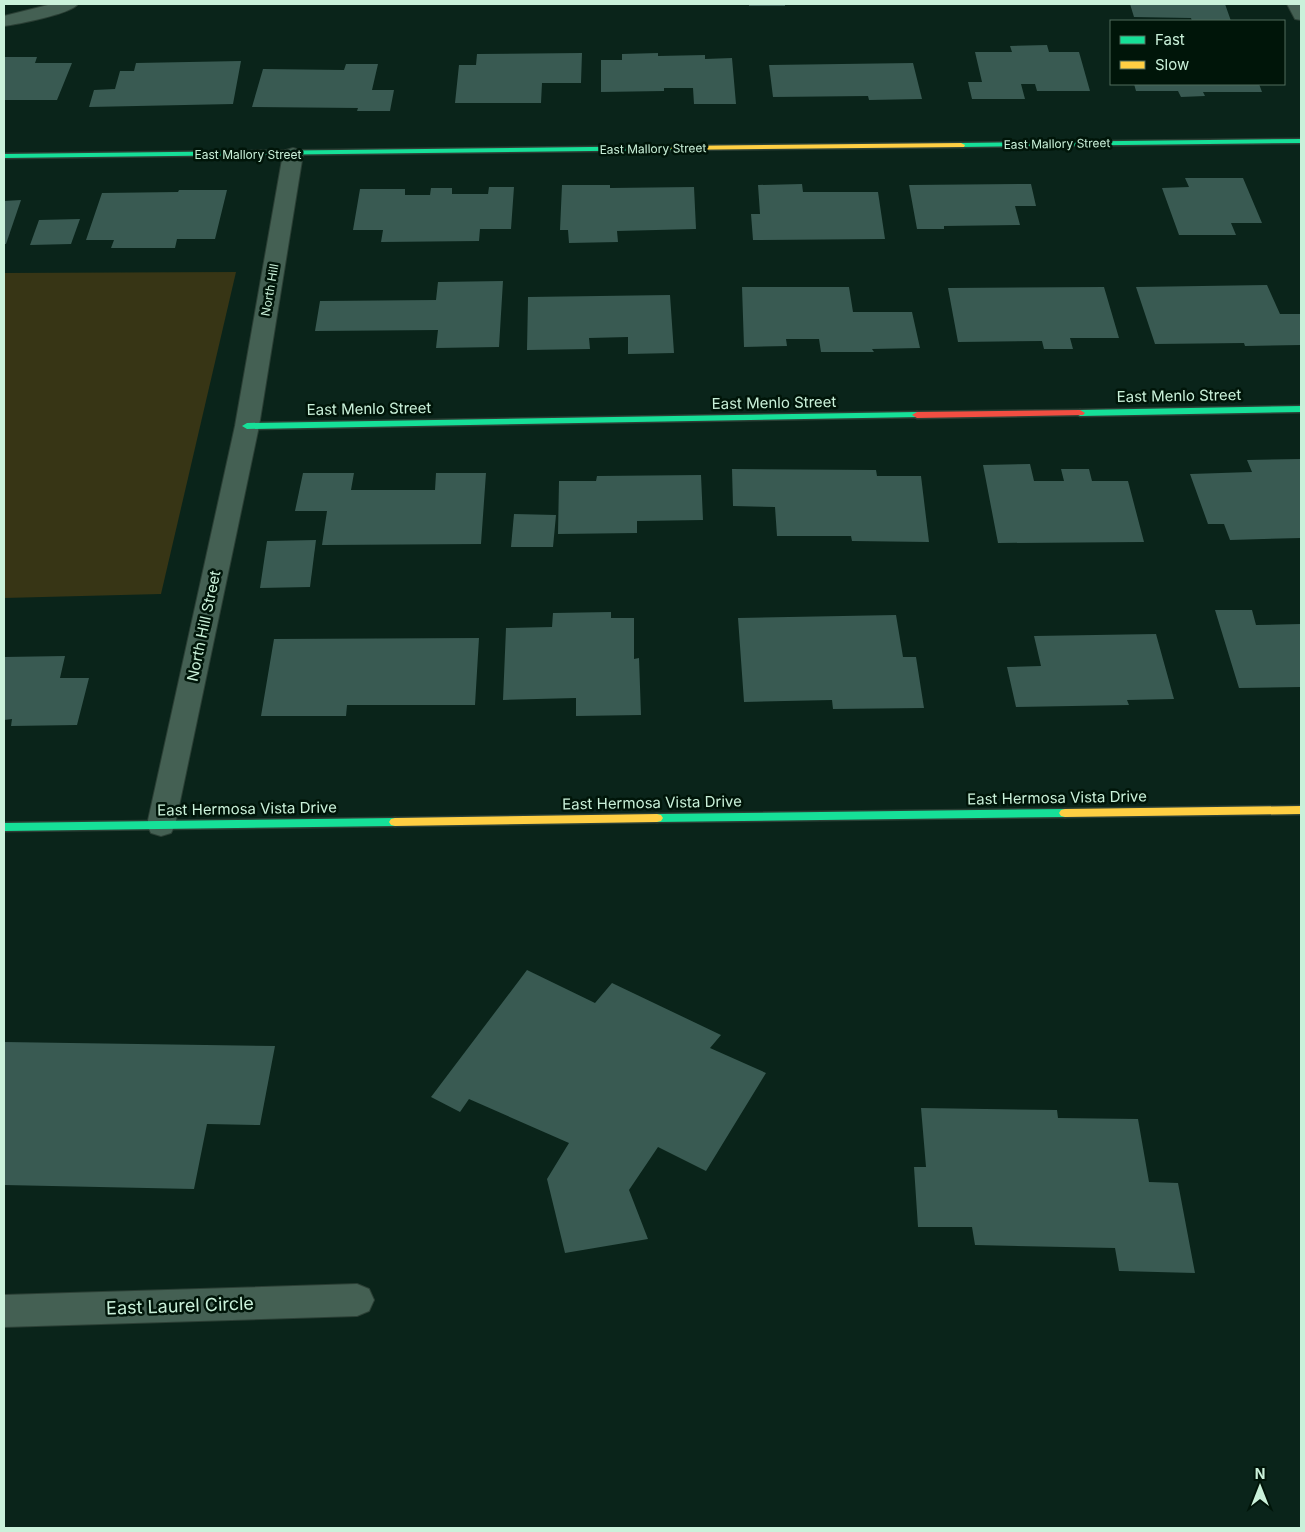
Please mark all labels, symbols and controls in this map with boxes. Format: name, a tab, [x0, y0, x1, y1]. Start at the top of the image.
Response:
legend	[1110, 20, 1285, 85]
text: Fast	[1155, 30, 1185, 49]
text: Slow	[1155, 55, 1189, 74]
street label: East Mallory Street	[1003, 135, 1111, 152]
street label: East Mallory Street	[599, 140, 707, 157]
street label: East Mallory Street	[195, 147, 302, 162]
street label: North Hill	[258, 263, 281, 317]
street label: East Menlo Street	[1116, 385, 1242, 406]
street label: East Menlo Street	[711, 392, 837, 413]
street label: East Menlo Street	[306, 398, 432, 419]
street label: North Hill Street	[182, 569, 225, 683]
street label: East Hermosa Vista Drive	[967, 786, 1147, 809]
street label: East Hermosa Vista Drive	[562, 791, 742, 814]
street label: East Hermosa Vista Drive	[157, 797, 337, 820]
street label: East Laurel Circle	[106, 1292, 254, 1319]
north arrow	[1235, 1462, 1285, 1512]
text: N	[1255, 1465, 1265, 1482]

